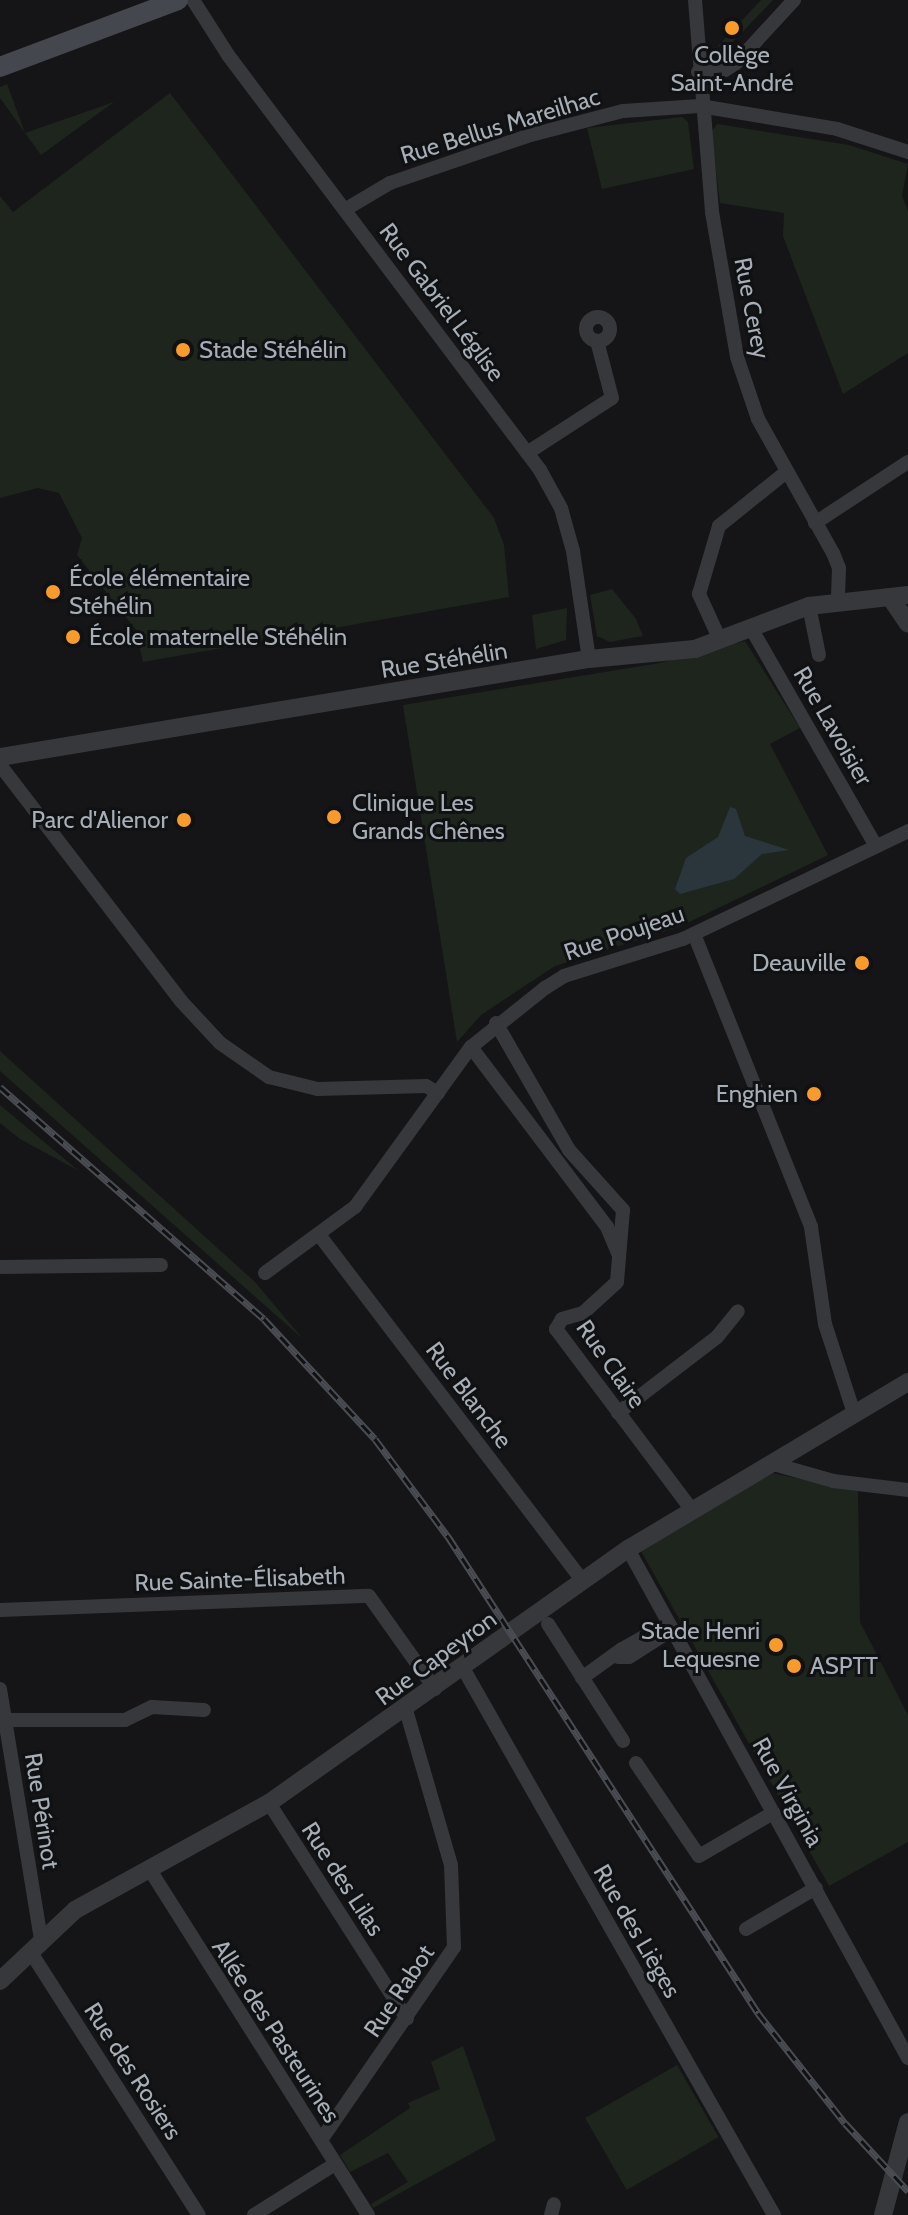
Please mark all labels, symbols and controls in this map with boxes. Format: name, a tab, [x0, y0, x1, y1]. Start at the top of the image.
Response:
marker: Collège Saint-André	[723, 19, 741, 37]
place label: Collège Saint-André	[670, 41, 794, 97]
street label: Rue Bellus Mareilhac	[397, 82, 603, 170]
street label: Rue Gabriel Léglise	[373, 217, 511, 387]
street label: Rue Cerey	[728, 255, 776, 361]
place label: Stade Stéhélin	[199, 336, 347, 364]
marker: Stade Stéhélin	[174, 341, 192, 359]
place label: École élémentaire Stéhélin	[69, 564, 250, 620]
marker: École élémentaire Stéhélin	[44, 583, 62, 601]
place label: École maternelle Stéhélin	[89, 623, 347, 651]
marker: École maternelle Stéhélin	[64, 628, 82, 646]
street label: Rue Stéhélin	[379, 636, 509, 684]
street label: Rue Lavoisier	[787, 661, 879, 791]
place label: Clinique Les Grands Chênes	[352, 789, 505, 845]
place label: Parc d'Alienor	[31, 806, 168, 834]
marker: Clinique Les Grands Chênes	[323, 806, 345, 828]
marker: Parc d'Alienor	[175, 811, 193, 829]
street label: Rue Poujeau	[560, 899, 688, 967]
place label: Deauville	[752, 949, 846, 977]
marker: Deauville	[853, 954, 871, 972]
place label: Enghien	[716, 1080, 798, 1108]
marker: Enghien	[805, 1085, 823, 1103]
street label: Rue Claire	[570, 1314, 652, 1414]
street label: Rue Blanche	[420, 1336, 518, 1454]
street label: Rue Sainte-Élisabeth	[134, 1561, 346, 1597]
street label: Rue Capeyron	[370, 1605, 502, 1711]
place label: Stade Henri Lequesne	[641, 1617, 760, 1673]
marker: Stade Henri Lequesne	[767, 1636, 785, 1654]
place label: ASPTT	[810, 1652, 878, 1680]
marker: ASPTT	[785, 1657, 803, 1675]
street label: Rue Virginia	[746, 1732, 830, 1852]
street label: Rue Périnot	[19, 1751, 65, 1871]
street label: Rue des Lilas	[296, 1817, 390, 1941]
street label: Rue des Lièges	[587, 1859, 687, 2003]
street label: Allée des Pasteurines	[206, 1934, 346, 2128]
street label: Rue Rabot	[358, 1940, 440, 2042]
street label: Rue des Rosiers	[78, 1997, 188, 2145]

